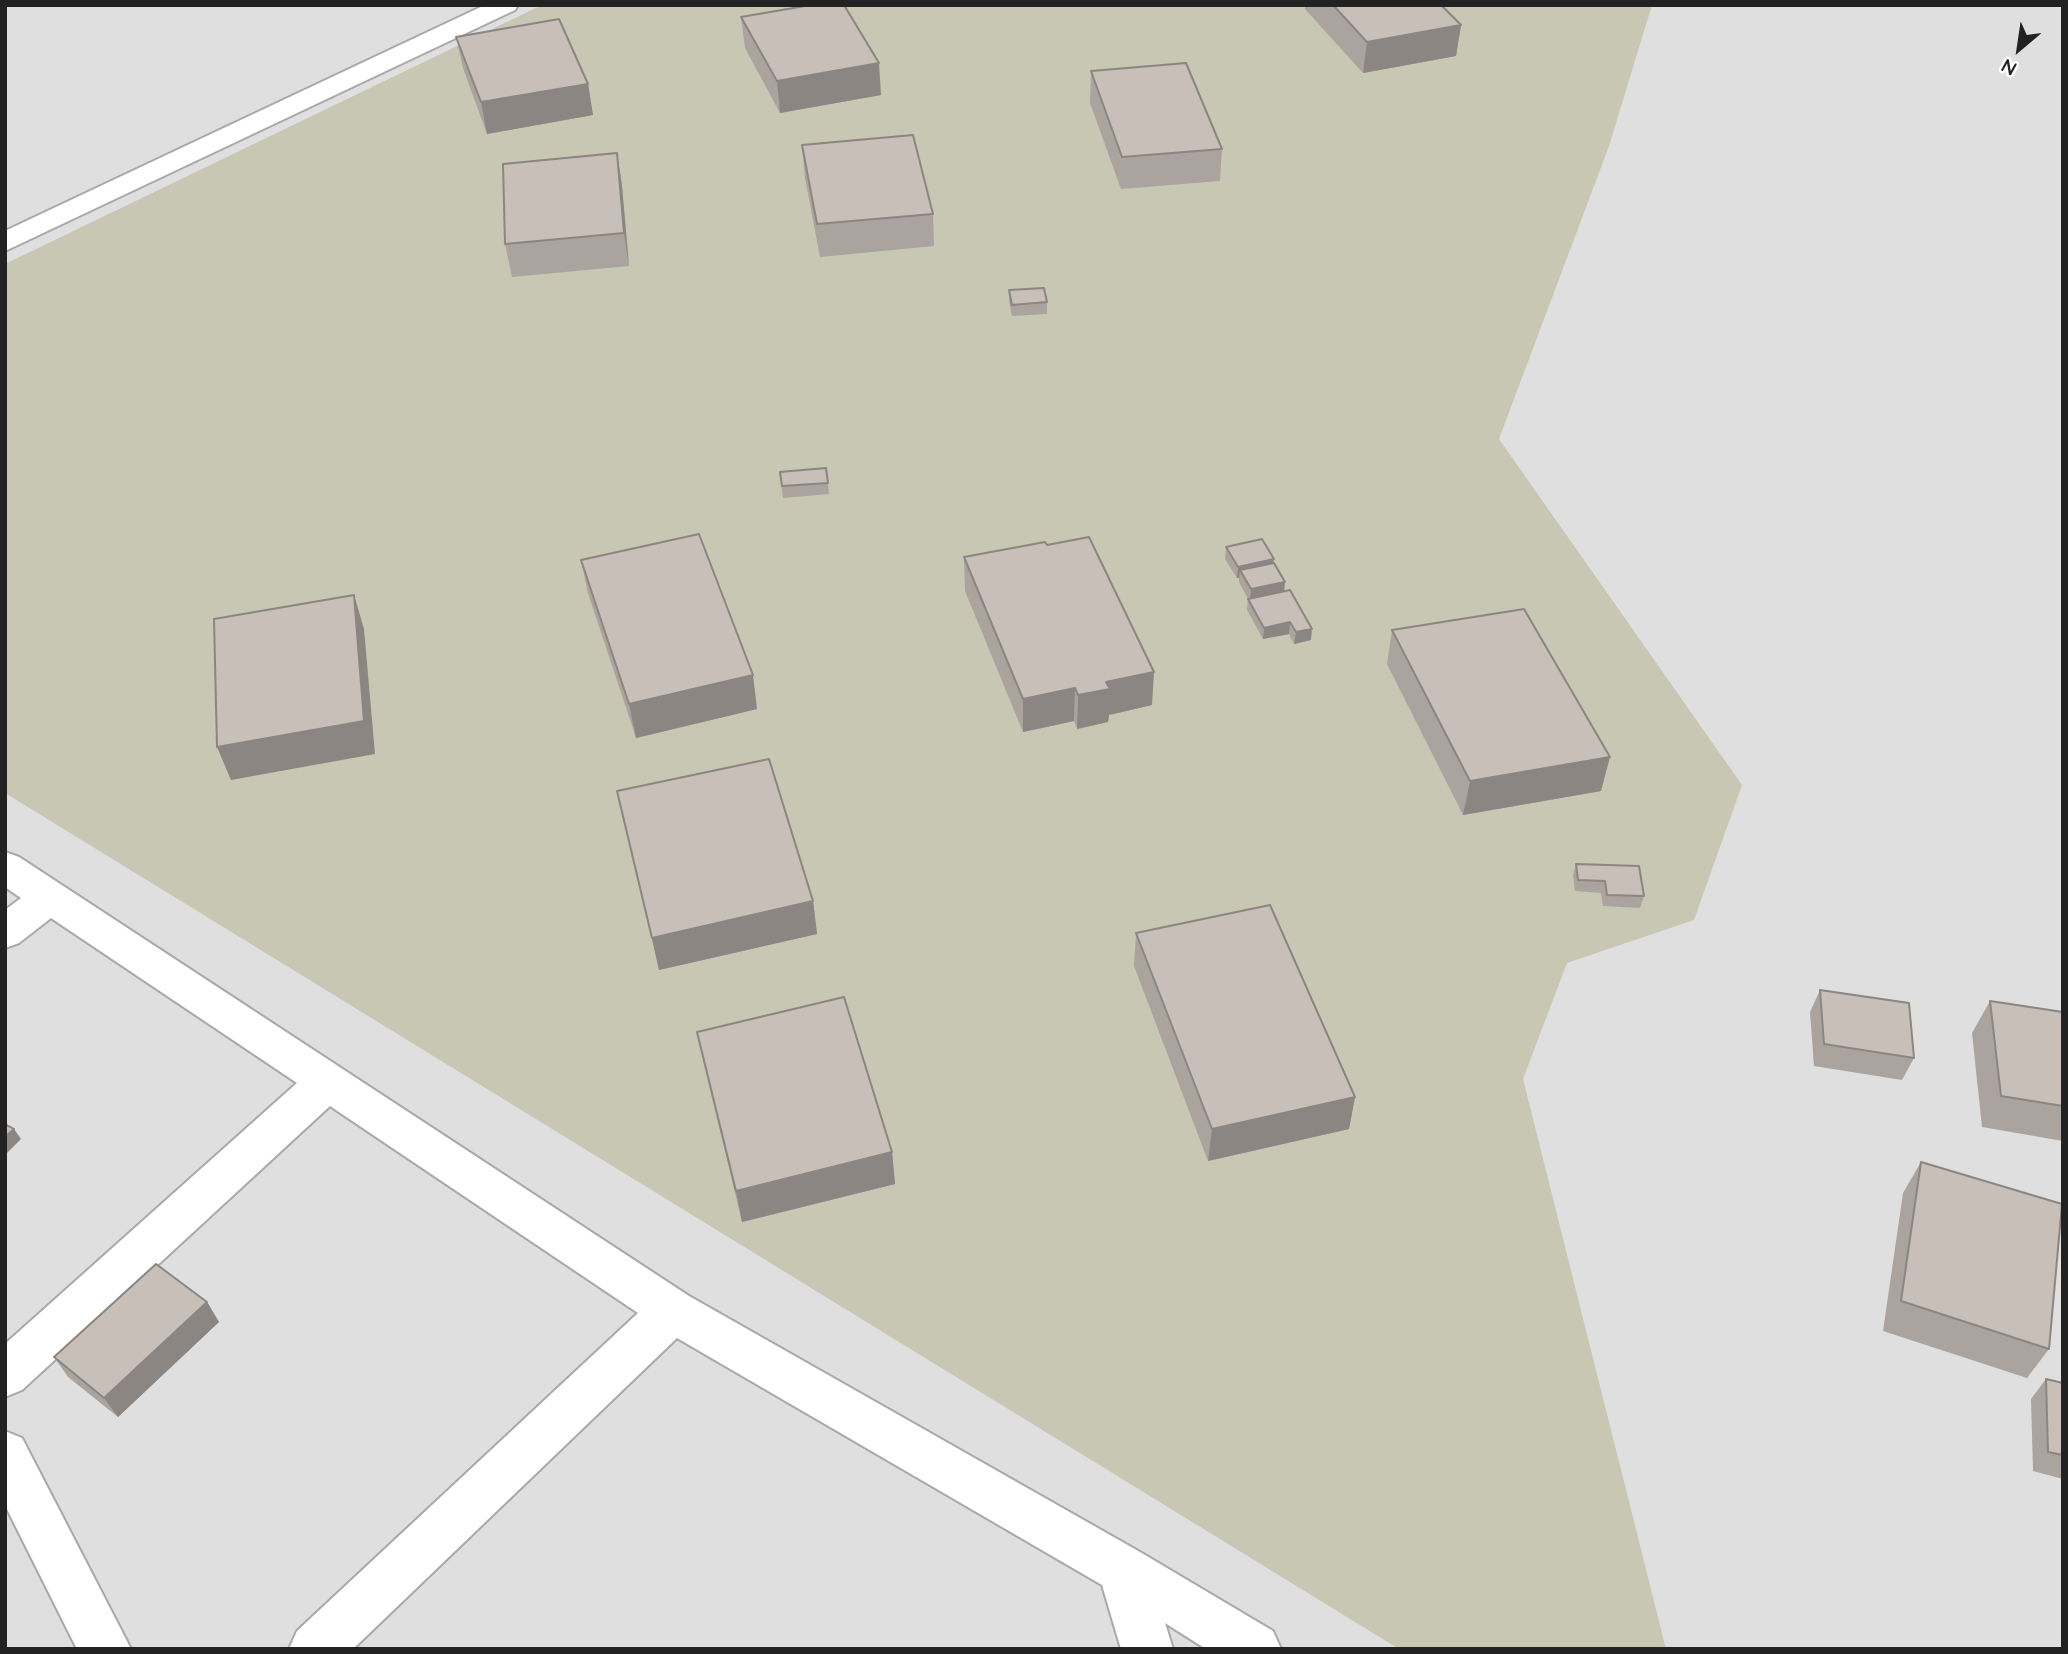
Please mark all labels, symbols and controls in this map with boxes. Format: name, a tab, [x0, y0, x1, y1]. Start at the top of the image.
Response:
north arrow	[1984, 14, 2054, 84]
text: N	[1997, 53, 2021, 81]

